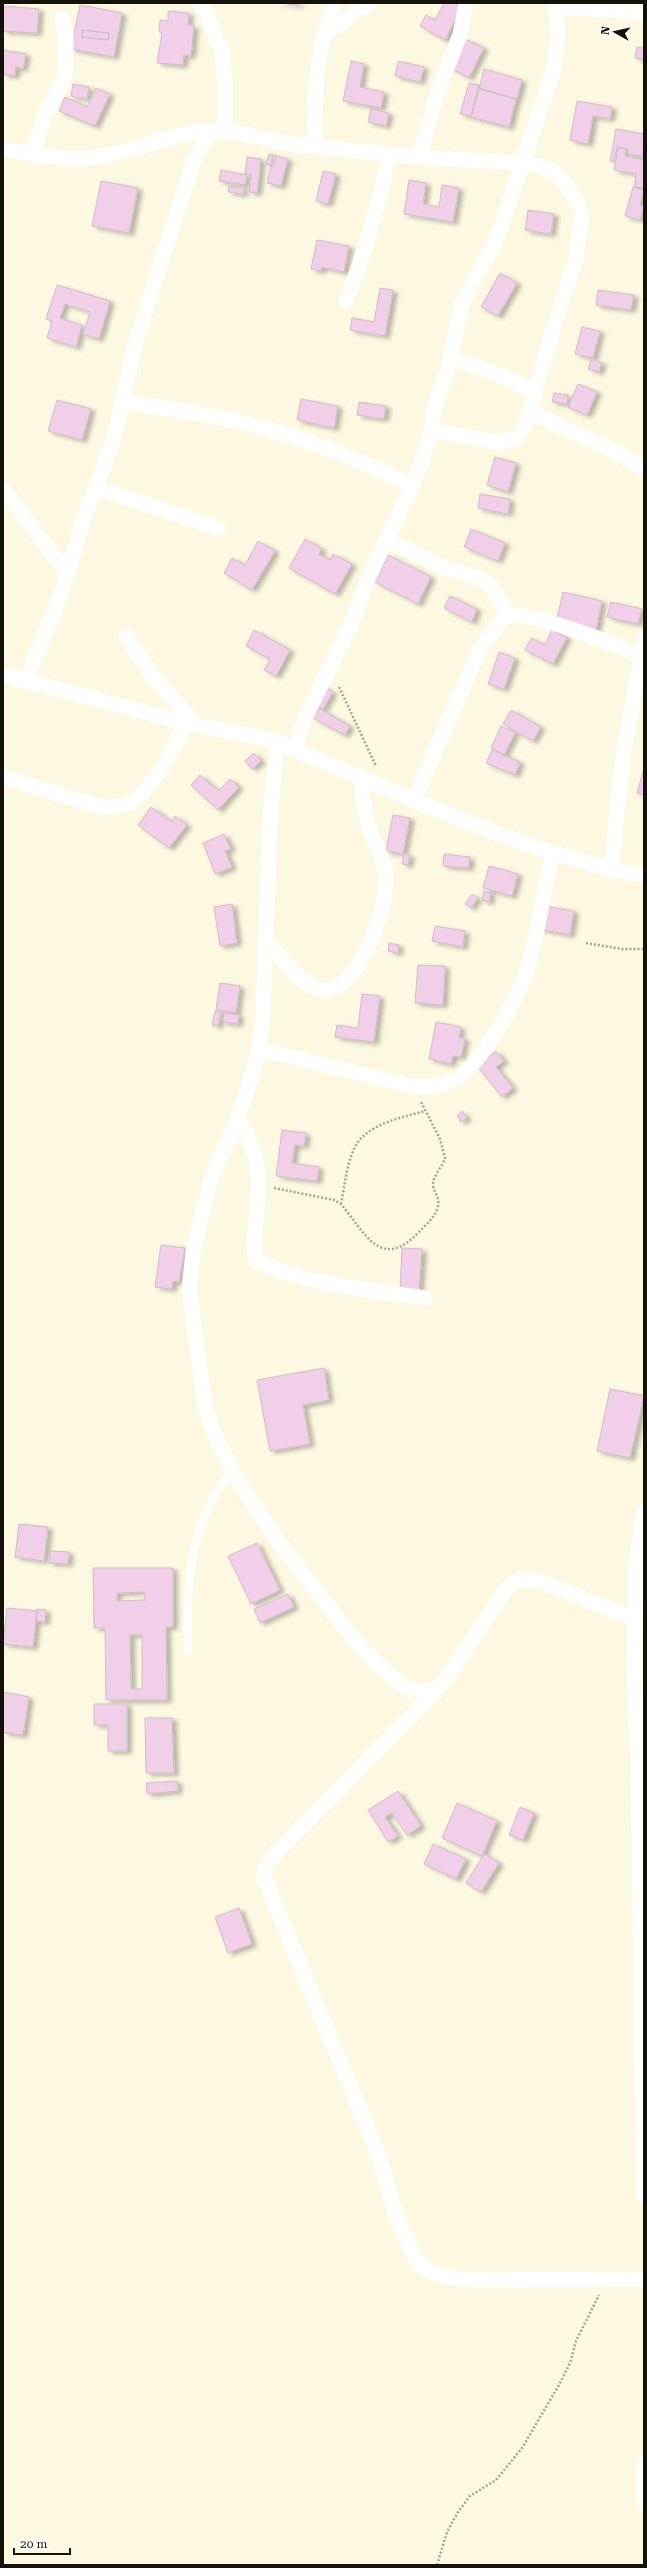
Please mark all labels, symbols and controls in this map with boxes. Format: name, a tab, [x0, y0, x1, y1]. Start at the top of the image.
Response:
north arrow	[595, 12, 635, 52]
text: N	[599, 25, 613, 36]
scale bar	[14, 2530, 70, 2556]
text: 20 m	[20, 2537, 47, 2551]

